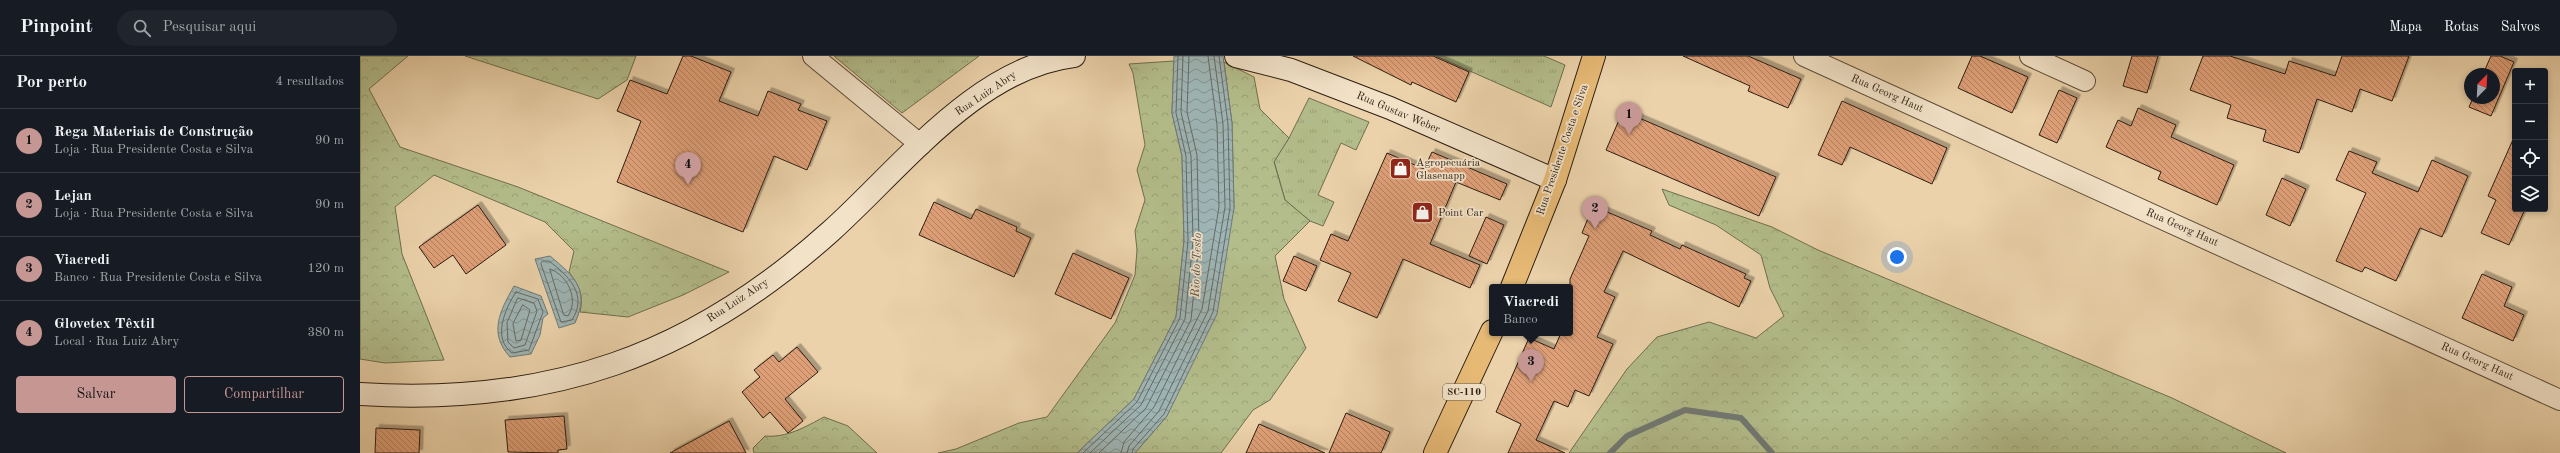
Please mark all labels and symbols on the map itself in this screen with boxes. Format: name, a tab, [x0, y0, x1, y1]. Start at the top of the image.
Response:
north arrow	[2464, 68, 2500, 104]
street label: Rua Luiz Abry	[954, 70, 1019, 118]
street label: Rua Georg Haut	[1849, 73, 1925, 115]
street label: Rua Presidente Costa e Silva	[1535, 83, 1591, 217]
street label: Rua Gustav Weber	[1355, 90, 1442, 136]
pin: 1	[1616, 102, 1642, 135]
pin: 4	[675, 152, 701, 185]
shop icon: Agropecuária Glasenapp	[1388, 156, 1414, 182]
place label: Agropecuária Glasenapp	[1416, 158, 1481, 182]
pin: 2	[1582, 196, 1608, 229]
shop icon: Point Car	[1410, 200, 1436, 226]
street label: Rua Georg Haut	[2144, 207, 2220, 249]
place label: Point Car	[1438, 208, 1484, 219]
water label: Rio do Testo	[1190, 232, 1204, 298]
your location	[1887, 247, 1907, 267]
street label: Rua Luiz Abry	[705, 277, 771, 325]
street label: Rua Georg Haut	[2439, 341, 2515, 383]
pin: 3	[1518, 349, 1544, 382]
road number: SC-110	[1443, 384, 1485, 400]

